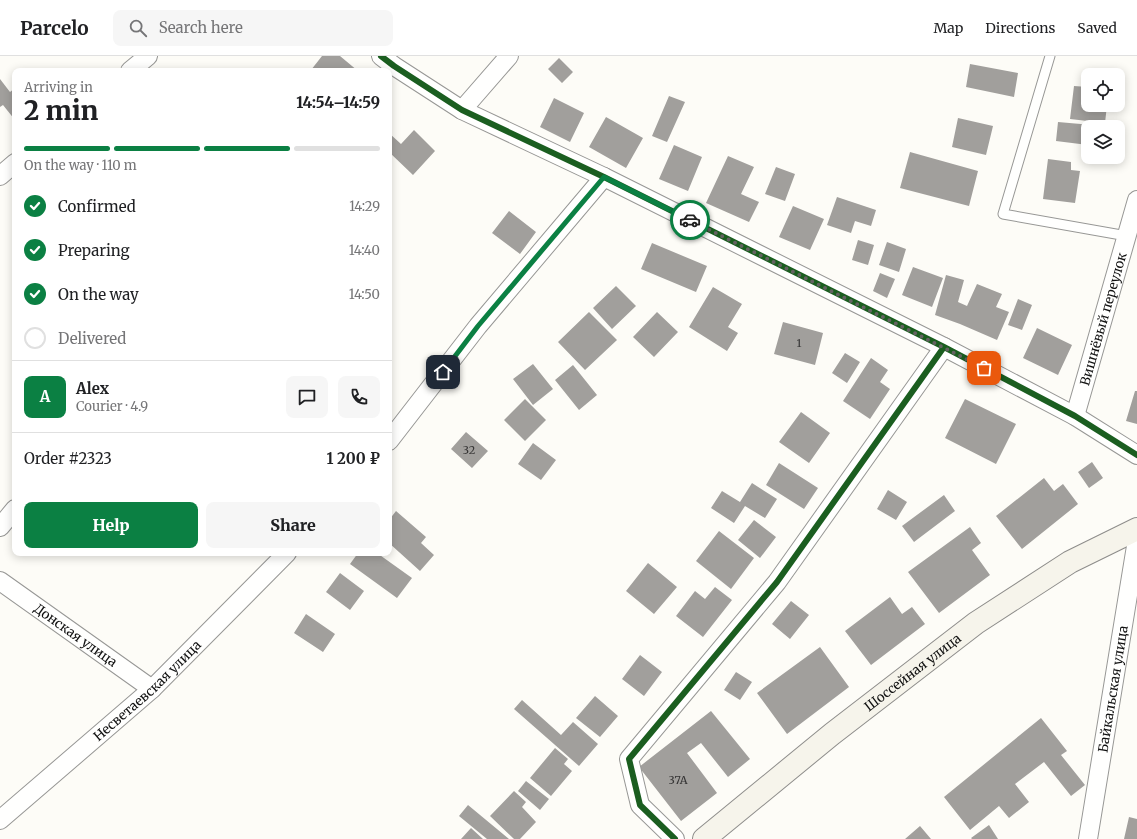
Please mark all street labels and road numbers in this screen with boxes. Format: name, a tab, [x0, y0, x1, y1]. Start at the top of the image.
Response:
street label: Вишнёвый переулок	[1076, 250, 1130, 387]
street label: Донская улица	[31, 600, 121, 670]
street label: Байкальская улица	[1094, 624, 1131, 754]
street label: Шоссейная улица	[861, 629, 964, 715]
street label: Несветаевская улица	[90, 636, 204, 744]

